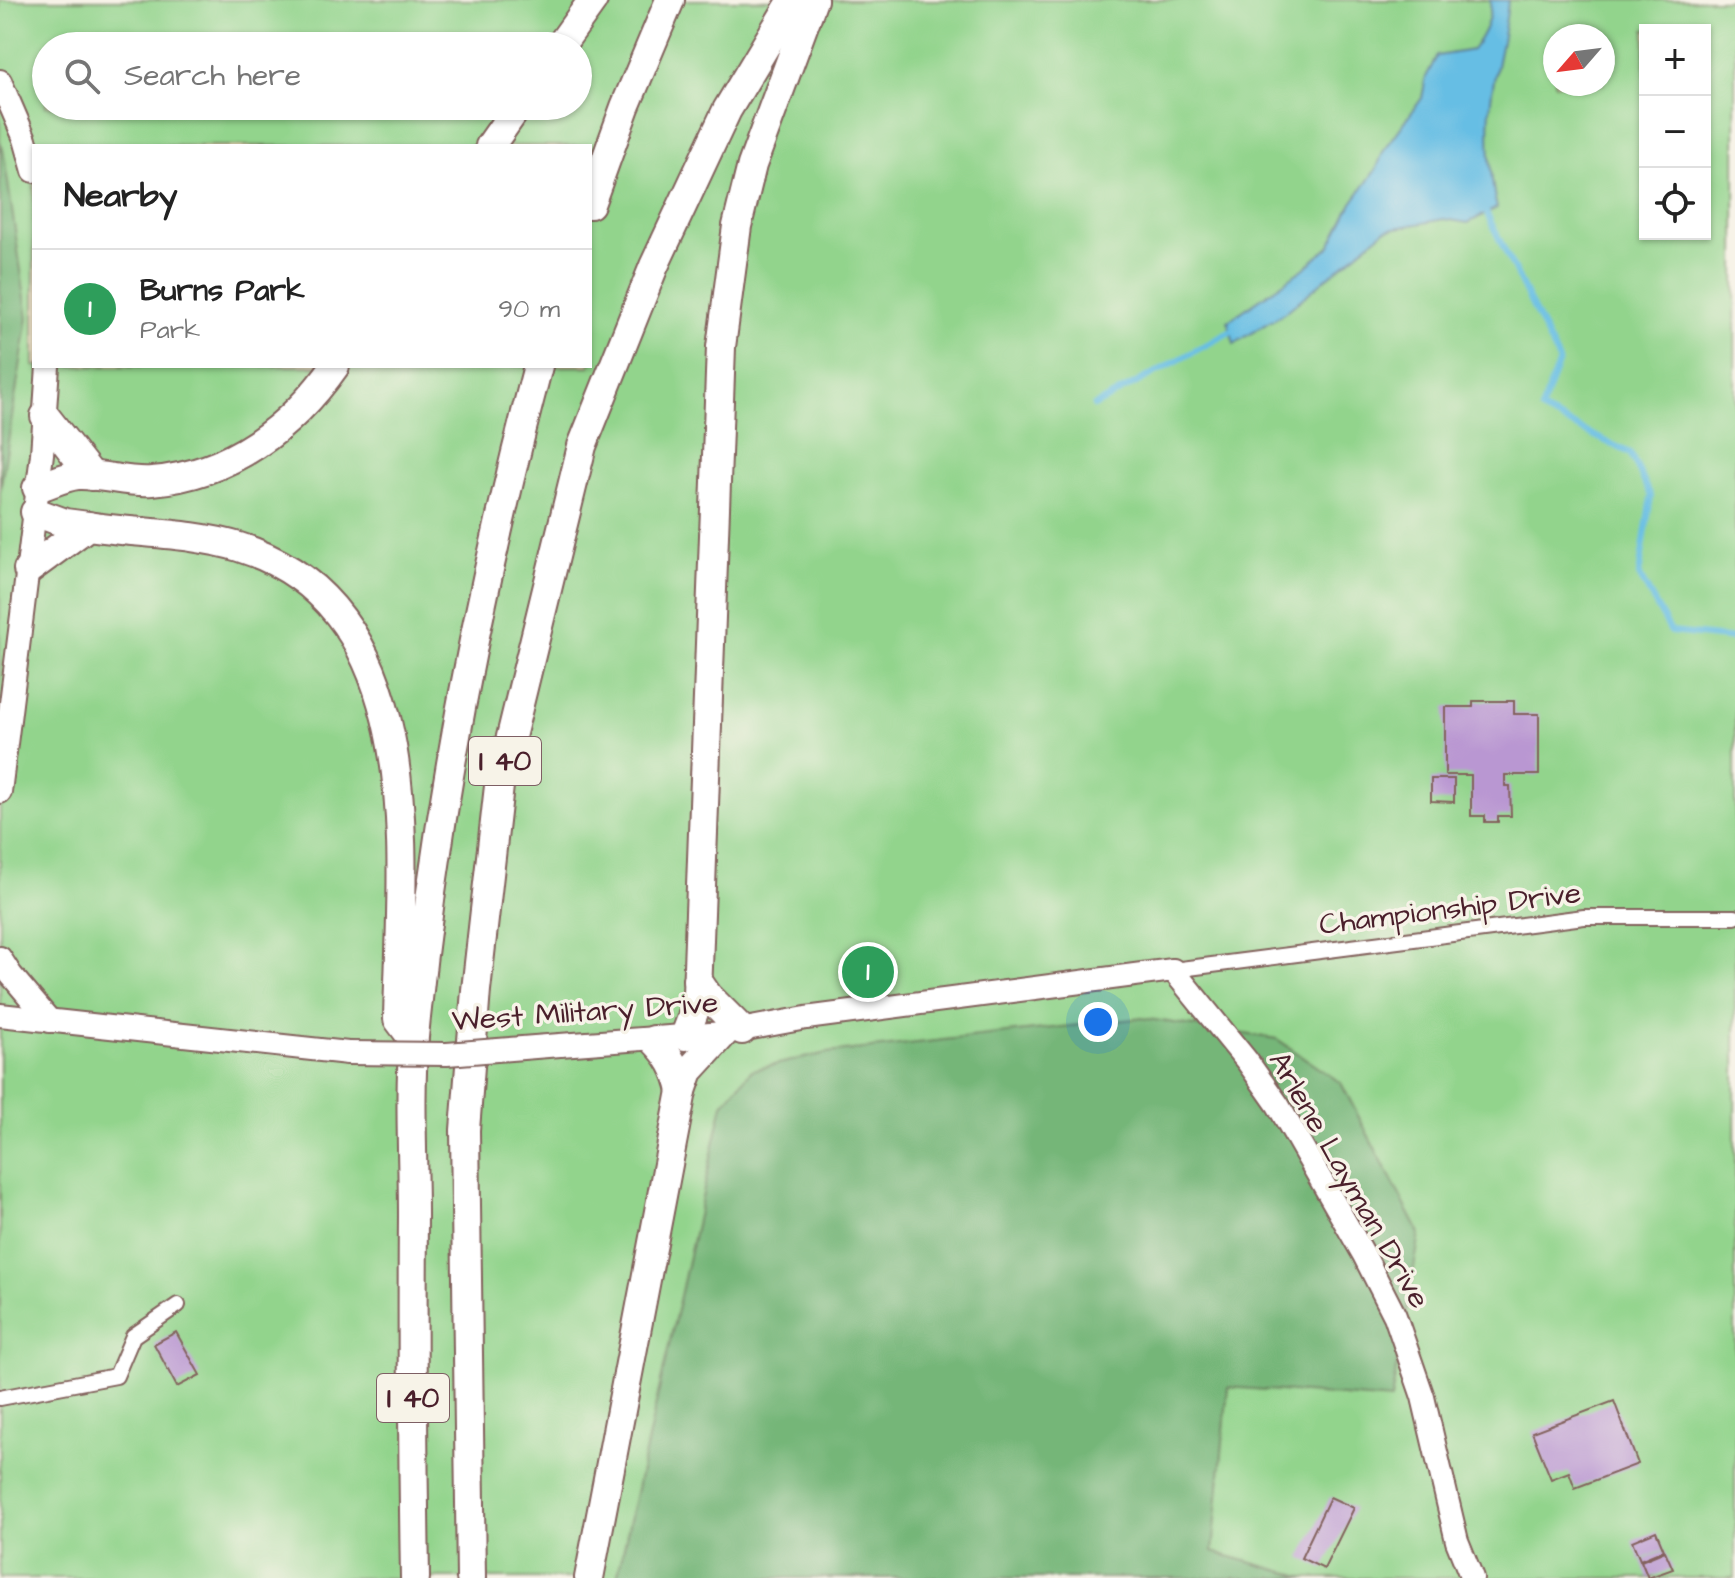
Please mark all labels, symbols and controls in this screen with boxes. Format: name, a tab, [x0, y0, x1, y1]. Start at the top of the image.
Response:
north arrow	[1543, 24, 1615, 96]
map controls	[1639, 24, 1711, 240]
button: +	[1639, 24, 1711, 96]
search box	[32, 32, 592, 120]
icon: search	[60, 54, 104, 98]
text: Search here	[124, 55, 301, 97]
button: −	[1639, 96, 1711, 168]
button: locate	[1639, 168, 1711, 240]
text: Nearby	[64, 172, 178, 220]
text: Burns Park	[140, 270, 305, 312]
text: 1	[88, 291, 92, 327]
text: 90 m	[498, 291, 560, 327]
text: Park	[140, 312, 200, 348]
road number: I 40	[469, 737, 541, 785]
street label: Championship Drive	[1317, 872, 1583, 946]
pin: 1	[842, 942, 894, 1002]
street label: West Military Drive	[450, 982, 720, 1043]
your location	[1078, 1002, 1118, 1042]
street label: Arlene Layman Drive	[1257, 1044, 1440, 1317]
road number: I 40	[377, 1374, 449, 1422]

